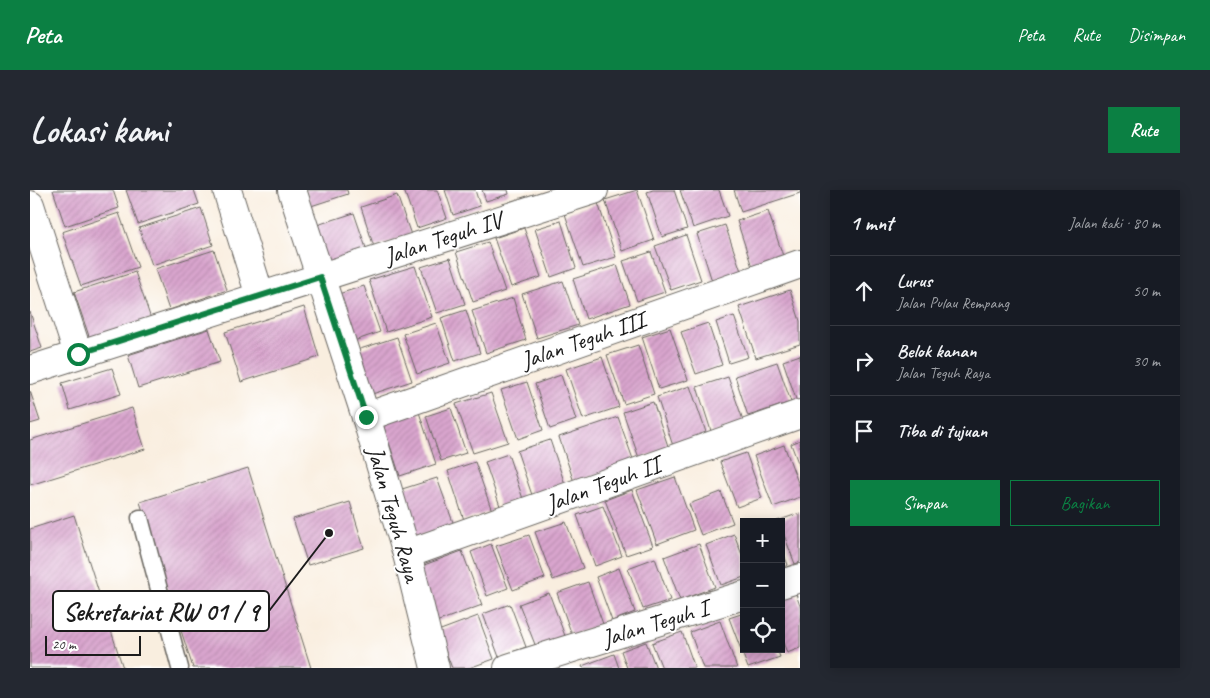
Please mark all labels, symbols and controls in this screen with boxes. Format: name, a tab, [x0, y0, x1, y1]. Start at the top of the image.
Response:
text: Peta	[25, 20, 62, 50]
text: Peta	[1018, 24, 1045, 46]
text: Rute	[1073, 24, 1100, 46]
text: Disimpan	[1128, 24, 1185, 46]
button: Rute	[1108, 107, 1180, 153]
text: Lokasi kami	[30, 108, 168, 153]
street label: Jalan Teguh IV	[379, 204, 510, 271]
text: 1 mnt	[850, 210, 893, 236]
text: Jalan kaki · 80 m	[1069, 213, 1160, 233]
text: Lurus	[897, 269, 932, 293]
icon: ahead	[850, 277, 878, 305]
text: 50 m	[1133, 281, 1160, 301]
text: Jalan Pulau Rempang	[897, 293, 1009, 313]
street label: Jalan Teguh III	[516, 303, 653, 376]
text: Belok kanan	[897, 339, 976, 363]
route start	[67, 343, 90, 366]
icon: right	[850, 347, 878, 375]
text: 30 m	[1133, 351, 1160, 371]
text: Jalan Teguh Raya	[897, 363, 990, 383]
route end	[355, 406, 378, 429]
icon: arrive	[850, 417, 878, 445]
text: Tiba di tujuan	[897, 419, 987, 443]
street label: Jalan Teguh Raya	[360, 442, 428, 587]
street label: Jalan Teguh II	[541, 448, 669, 519]
button: Simpan	[850, 480, 1000, 526]
button: Bagikan	[1010, 480, 1160, 526]
map controls	[740, 518, 785, 653]
button: +	[740, 518, 785, 563]
button: −	[740, 563, 785, 608]
callout: Sekretariat RW 01 / 9	[53, 591, 269, 631]
street label: Jalan Teguh I	[597, 591, 717, 654]
text: Sekretariat RW 01 / 9	[63, 596, 262, 628]
button: locate	[740, 608, 785, 653]
scale bar	[45, 633, 141, 656]
text: 20 m	[52, 636, 76, 653]

